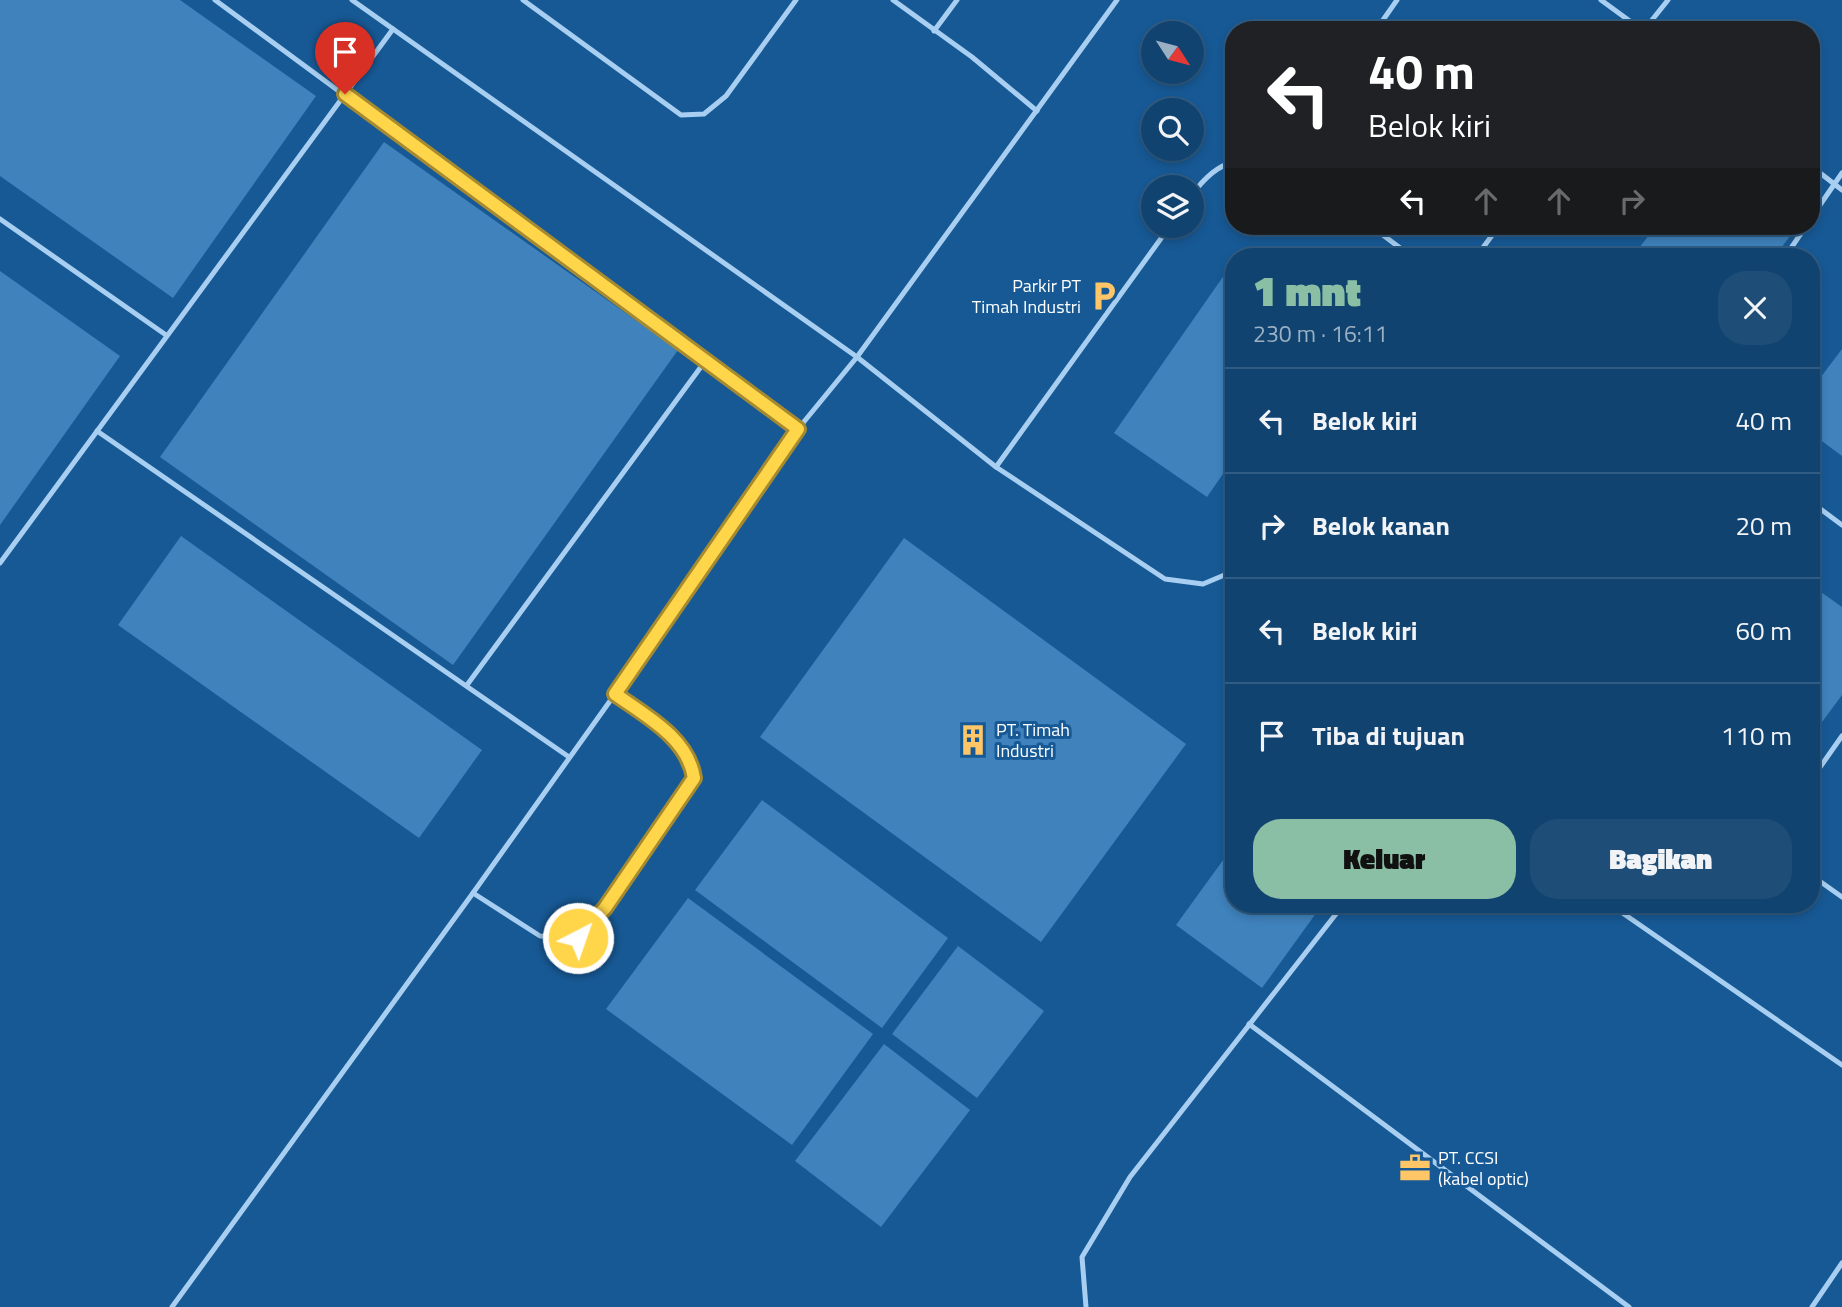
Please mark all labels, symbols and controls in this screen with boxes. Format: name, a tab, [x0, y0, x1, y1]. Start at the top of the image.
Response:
north arrow	[1141, 21, 1204, 84]
map controls	[1141, 21, 1204, 238]
pin	[315, 22, 375, 94]
icon: arrive	[326, 33, 364, 71]
text: 40 m	[1368, 33, 1475, 108]
icon: left	[1253, 49, 1344, 140]
button: search	[1141, 98, 1204, 161]
text: Belok kiri	[1368, 101, 1491, 149]
button: layers	[1141, 175, 1204, 238]
icon: left	[1394, 182, 1432, 220]
icon: ahead	[1467, 182, 1505, 220]
icon: ahead	[1540, 182, 1578, 220]
icon: right	[1613, 182, 1651, 220]
text: 1 mnt	[1253, 258, 1361, 322]
button: close	[1718, 271, 1792, 345]
place label: Parkir PT Timah Industri	[972, 272, 1082, 320]
parking icon: Parkir PT Timah Industri	[1087, 279, 1121, 313]
text: 230 m · 16:11	[1253, 316, 1388, 351]
text: Belok kiri	[1312, 401, 1418, 440]
text: 40 m	[1735, 401, 1792, 440]
icon: left	[1253, 402, 1291, 440]
text: Belok kanan	[1312, 506, 1450, 545]
text: 20 m	[1735, 506, 1792, 545]
icon: right	[1253, 507, 1291, 545]
text: Belok kiri	[1312, 611, 1418, 650]
text: 60 m	[1735, 611, 1792, 650]
icon: left	[1253, 612, 1291, 650]
place label: PT. Timah Industri	[996, 716, 1070, 764]
text: Tiba di tujuan	[1312, 716, 1465, 755]
text: 110 m	[1721, 716, 1792, 755]
icon: arrive	[1253, 717, 1291, 755]
building icon: PT. Timah Industri	[956, 723, 990, 757]
button: Keluar	[1253, 819, 1516, 899]
button: Bagikan	[1530, 819, 1792, 899]
position arrow	[541, 901, 615, 975]
place label: PT. CCSI (kabel optic)	[1438, 1144, 1529, 1192]
office icon: PT. CCSI (kabel optic)	[1398, 1151, 1432, 1185]

